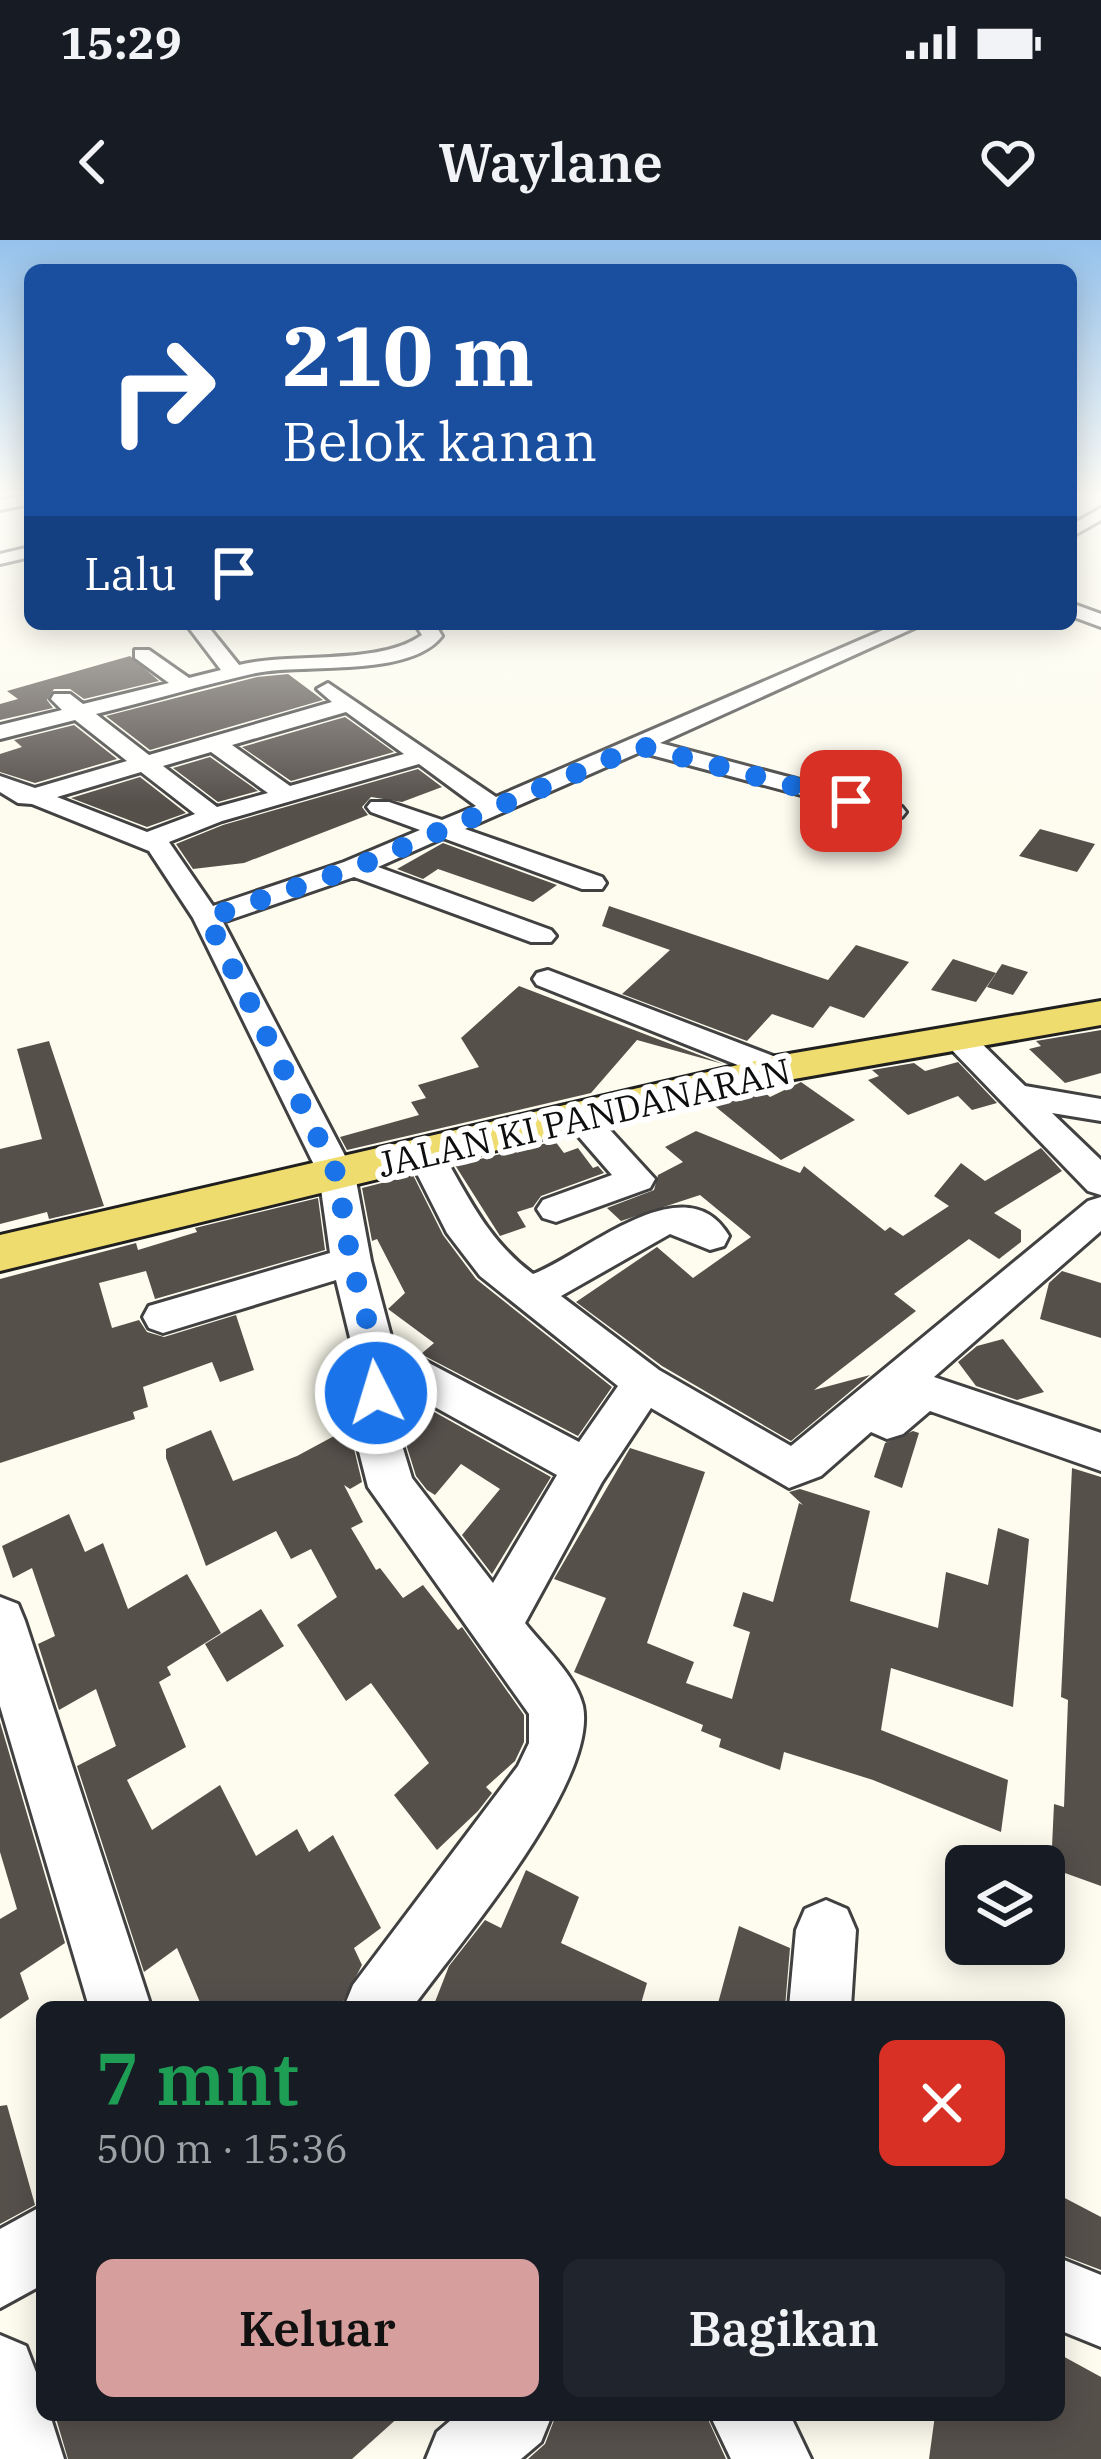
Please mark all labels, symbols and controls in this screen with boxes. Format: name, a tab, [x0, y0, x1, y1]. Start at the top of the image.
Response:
text: 15:29	[60, 13, 182, 71]
text: Waylane	[438, 127, 663, 197]
icon: back	[60, 129, 126, 195]
icon: heart	[975, 129, 1041, 195]
text: 210 m	[282, 300, 534, 409]
icon: right	[84, 312, 240, 468]
text: Belok kanan	[282, 406, 597, 476]
icon: arrive	[201, 540, 267, 606]
text: Lalu	[84, 544, 177, 602]
pin	[800, 750, 902, 852]
icon: arrive	[818, 768, 884, 834]
street label: JALAN KI PANDANARAN	[373, 1047, 795, 1187]
position arrow	[313, 1330, 439, 1456]
map controls	[945, 1845, 1065, 1965]
button: layers	[945, 1845, 1065, 1965]
text: 7 mnt	[96, 2031, 299, 2125]
button: close	[879, 2040, 1005, 2166]
text: 500 m · 15:36	[96, 2123, 348, 2174]
button: Keluar	[96, 2259, 539, 2397]
button: Bagikan	[563, 2259, 1005, 2397]

